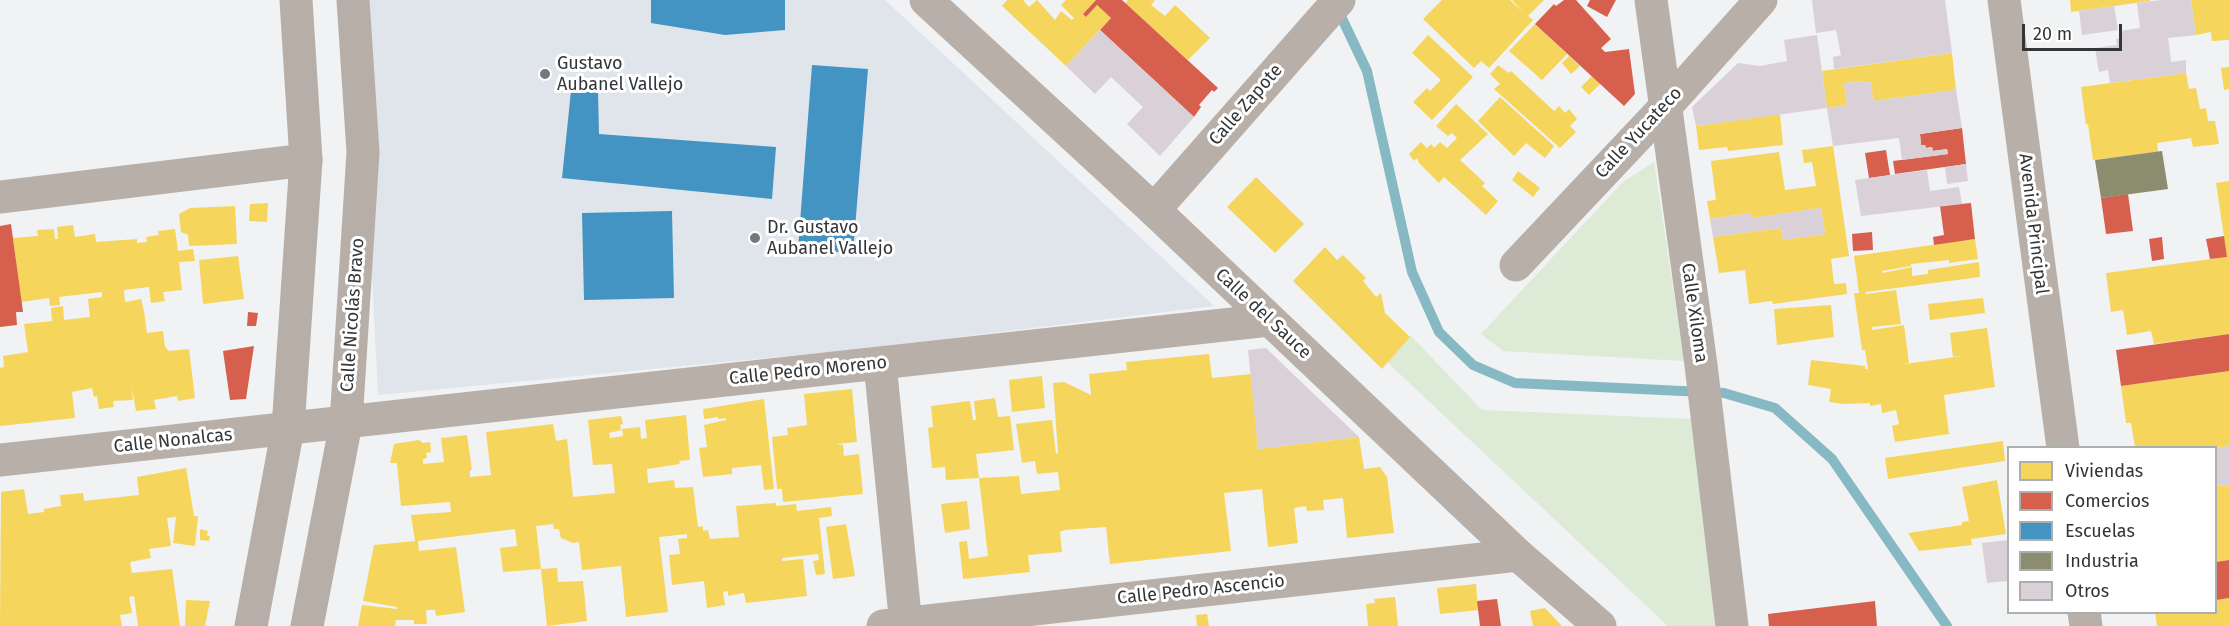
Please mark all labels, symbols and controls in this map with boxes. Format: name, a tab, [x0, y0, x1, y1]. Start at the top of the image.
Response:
scale bar	[2025, 12, 2126, 50]
text: 20 m	[2033, 23, 2072, 45]
place label: Gustavo Aubanel Vallejo	[557, 53, 683, 96]
street label: Calle Zapote	[1205, 60, 1287, 150]
marker: Gustavo Aubanel Vallejo	[538, 67, 552, 81]
street label: Calle Yucateco	[1591, 83, 1687, 183]
street label: Avenida Principal	[2014, 152, 2052, 296]
place label: Dr. Gustavo Aubanel Vallejo	[767, 217, 893, 260]
marker: Dr. Gustavo Aubanel Vallejo	[748, 231, 762, 245]
street label: Calle Nicolás Bravo	[337, 237, 369, 393]
street label: Calle Xiloma	[1676, 262, 1712, 364]
street label: Calle del Sauce	[1211, 264, 1315, 364]
street label: Calle Pedro Moreno	[728, 352, 888, 390]
street label: Calle Nonalcas	[113, 424, 233, 458]
legend	[2007, 446, 2217, 614]
text: Viviendas	[2065, 460, 2143, 482]
text: Comercios	[2065, 490, 2149, 512]
text: Escuelas	[2065, 520, 2135, 542]
text: Industria	[2065, 550, 2139, 572]
street label: Calle Pedro Ascencio	[1116, 570, 1286, 610]
text: Otros	[2065, 580, 2109, 602]

